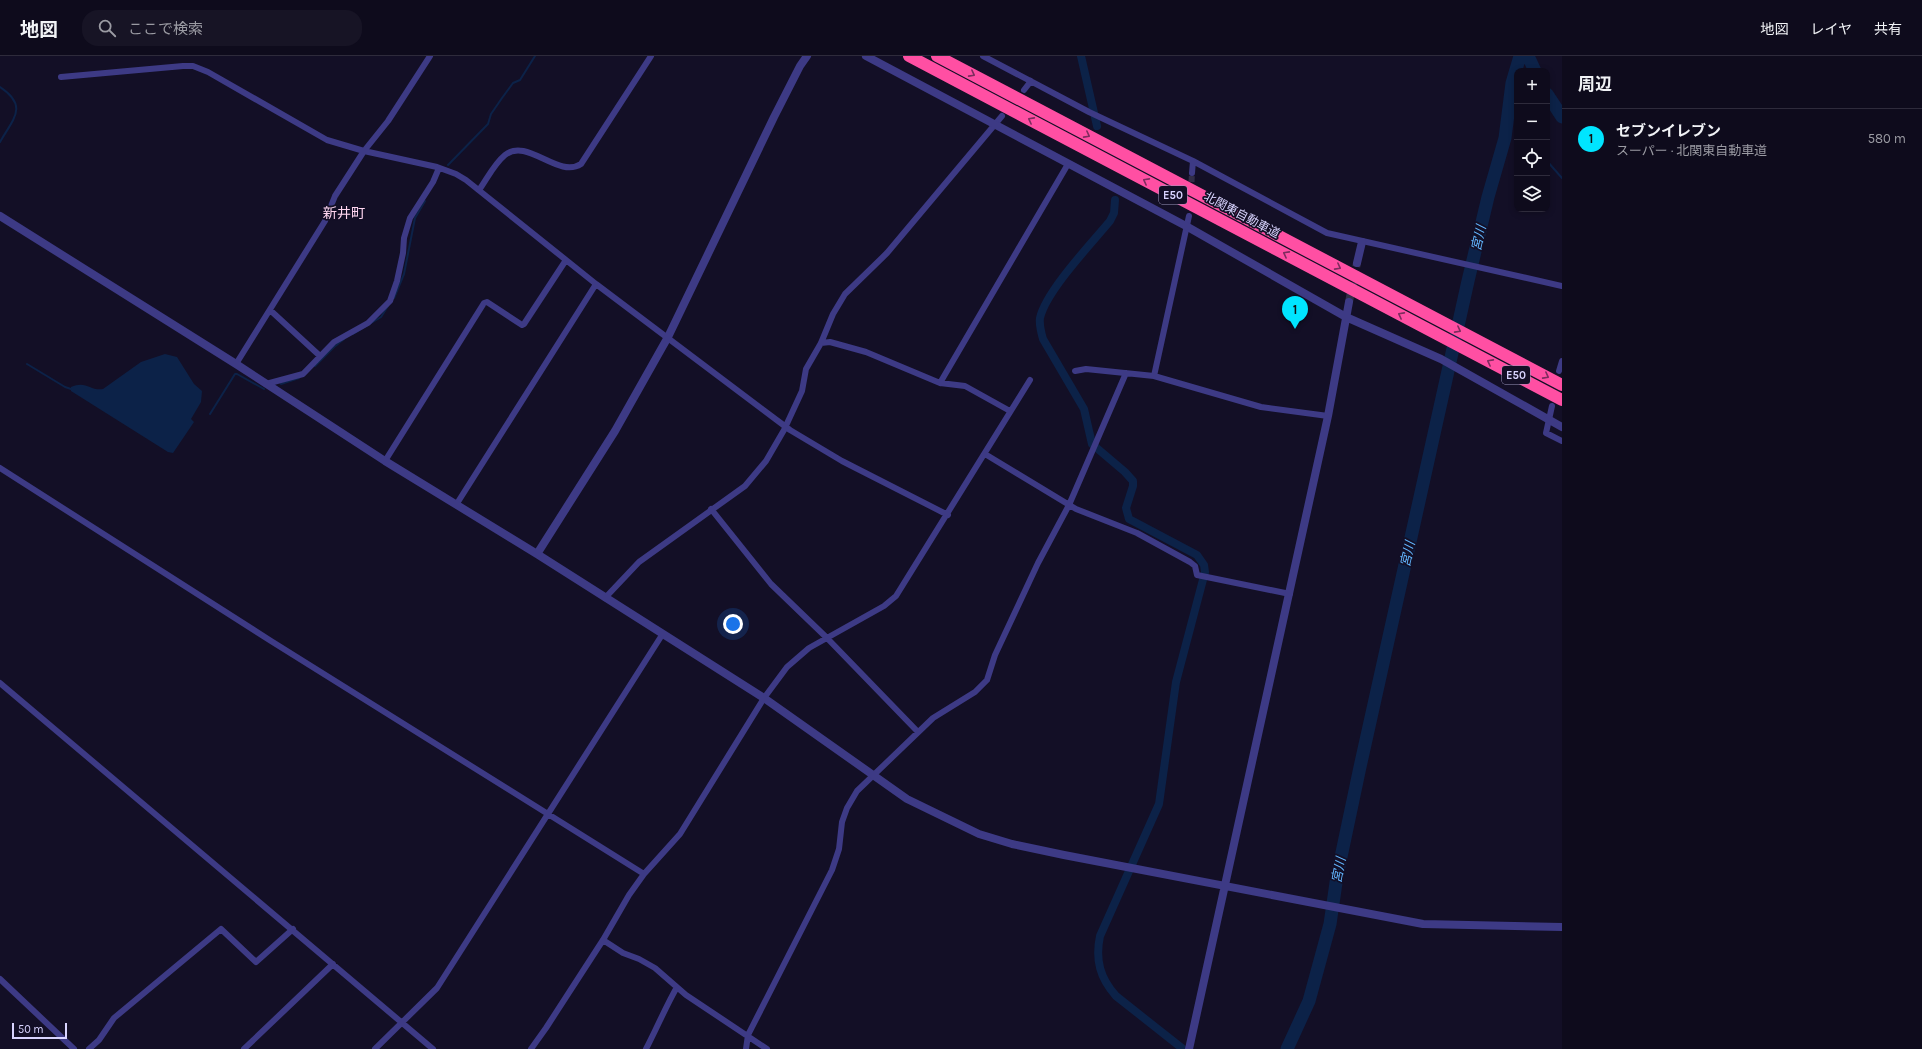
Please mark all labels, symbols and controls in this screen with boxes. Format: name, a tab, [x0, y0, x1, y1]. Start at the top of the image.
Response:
search box	[82, 10, 362, 46]
icon: search	[96, 17, 118, 39]
text: 地図	[20, 19, 58, 41]
text: ここで検索	[128, 20, 203, 38]
text: 地図	[1760, 21, 1788, 38]
text: レイヤ	[1810, 21, 1852, 38]
text: 共有	[1874, 21, 1902, 38]
map controls	[1514, 68, 1550, 212]
button: +	[1514, 68, 1550, 104]
one-way arrow	[967, 69, 975, 77]
text: 周辺	[1578, 74, 1612, 94]
button: −	[1514, 104, 1550, 140]
one-way arrow	[1028, 118, 1036, 125]
text: セブンイレブン	[1616, 122, 1721, 140]
one-way arrow	[1083, 130, 1090, 137]
text: 1	[1589, 131, 1593, 146]
text: 580 m	[1868, 131, 1906, 146]
button: locate	[1514, 140, 1550, 176]
text: スーパー · 北関東自動車道	[1616, 143, 1767, 158]
button: layers	[1514, 176, 1550, 212]
one-way arrow	[1143, 178, 1151, 186]
road number: E50	[1159, 186, 1187, 204]
street label: 北関東自動車道	[1202, 189, 1282, 241]
district label: 新井町	[323, 205, 365, 222]
water label: 宮川	[1468, 222, 1489, 252]
one-way arrow	[1283, 252, 1291, 259]
one-way arrow	[1334, 262, 1341, 270]
pin: 1	[1282, 296, 1308, 329]
one-way arrow	[1398, 312, 1406, 320]
one-way arrow	[1454, 325, 1461, 333]
one-way arrow	[1487, 359, 1494, 367]
road number: E50	[1502, 366, 1530, 384]
one-way arrow	[1542, 372, 1549, 379]
water label: 宮川	[1397, 538, 1418, 568]
your location	[723, 614, 743, 634]
water label: 宮川	[1329, 854, 1349, 884]
scale bar	[12, 1021, 67, 1040]
text: 50 m	[18, 1023, 44, 1036]

